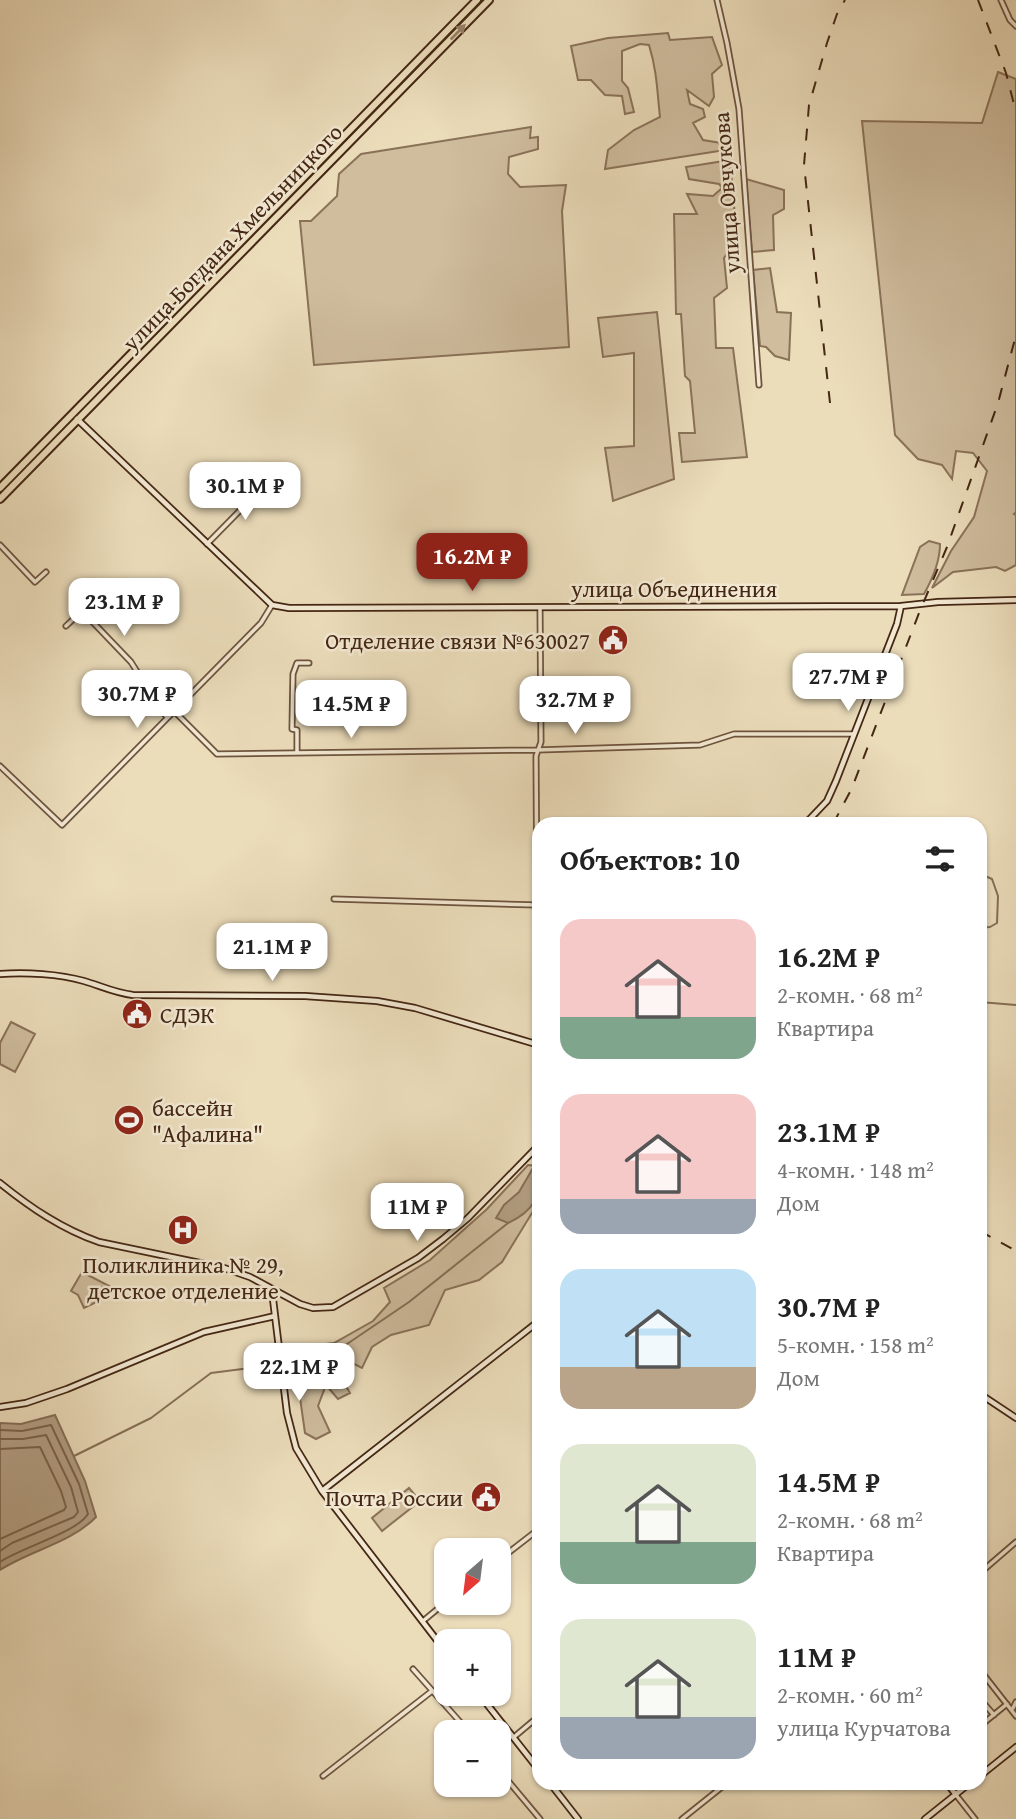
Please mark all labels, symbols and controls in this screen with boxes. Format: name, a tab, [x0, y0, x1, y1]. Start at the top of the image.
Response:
one-way arrow	[449, 24, 465, 41]
street label: улица Овчукова	[704, 111, 748, 276]
street label: улица Богдана Хмельницкого	[114, 116, 350, 359]
pin: 30.1M ₽	[180, 462, 310, 522]
text: 30.1M ₽	[205, 468, 285, 501]
pin: 16.2M ₽	[407, 534, 537, 593]
text: 16.2M ₽	[432, 539, 512, 572]
street label: улица Объединения	[570, 572, 777, 605]
pin: 23.1M ₽	[59, 578, 189, 638]
text: 23.1M ₽	[84, 584, 164, 617]
public building icon: Отделение связи №630027	[596, 623, 630, 657]
place label: Отделение связи №630027	[325, 624, 590, 657]
pin: 27.7M ₽	[783, 654, 913, 713]
text: 27.7M ₽	[808, 659, 888, 692]
pin: 30.7M ₽	[72, 670, 202, 730]
text: 30.7M ₽	[97, 676, 177, 709]
pin: 32.7M ₽	[510, 676, 640, 736]
pin: 14.5M ₽	[286, 680, 416, 740]
text: 32.7M ₽	[535, 682, 615, 715]
text: 14.5M ₽	[311, 686, 391, 719]
text: Объектов: 10	[560, 837, 740, 881]
icon: filters	[921, 840, 959, 878]
pin: 21.1M ₽	[207, 923, 337, 983]
text: 21.1M ₽	[232, 929, 312, 962]
text: 16.2M ₽	[777, 934, 880, 978]
icon: home	[616, 947, 700, 1031]
text: 2-комн. · 68 m²	[777, 978, 923, 1011]
public building icon: СДЭК	[120, 997, 154, 1031]
place label: СДЭК	[160, 998, 214, 1031]
text: Квартира	[777, 1011, 874, 1044]
place label: бассейн "Афалина"	[152, 1091, 263, 1150]
sports icon: бассейн "Афалина"	[112, 1103, 146, 1137]
text: 23.1M ₽	[777, 1109, 880, 1153]
icon: home	[616, 1122, 700, 1206]
text: 4-комн. · 148 m²	[777, 1153, 934, 1186]
pin: 11M ₽	[368, 1184, 466, 1243]
text: Дом	[777, 1186, 820, 1219]
text: 11M ₽	[387, 1189, 447, 1222]
hospital icon: Поликлиника № 29, детское отделение	[166, 1213, 200, 1247]
place label: Поликлиника № 29, детское отделение	[83, 1248, 283, 1307]
text: 30.7M ₽	[777, 1284, 880, 1328]
icon: home	[616, 1297, 700, 1381]
text: 5-комн. · 158 m²	[777, 1328, 934, 1361]
pin: 22.1M ₽	[234, 1344, 364, 1403]
text: 22.1M ₽	[259, 1349, 339, 1382]
text: Дом	[777, 1361, 820, 1394]
text: 14.5M ₽	[777, 1459, 880, 1503]
icon: home	[616, 1472, 700, 1556]
public building icon: Почта России	[469, 1480, 503, 1514]
place label: Почта России	[325, 1481, 463, 1514]
text: 2-комн. · 68 m²	[777, 1503, 923, 1536]
text: Квартира	[777, 1536, 874, 1569]
north arrow	[434, 1538, 511, 1615]
map controls	[434, 1538, 511, 1797]
button: +	[434, 1629, 511, 1706]
text: 11M ₽	[777, 1634, 856, 1678]
icon: home	[616, 1647, 700, 1731]
text: 2-комн. · 60 m²	[777, 1678, 923, 1711]
text: улица Курчатова	[777, 1711, 951, 1744]
button: −	[434, 1720, 511, 1797]

